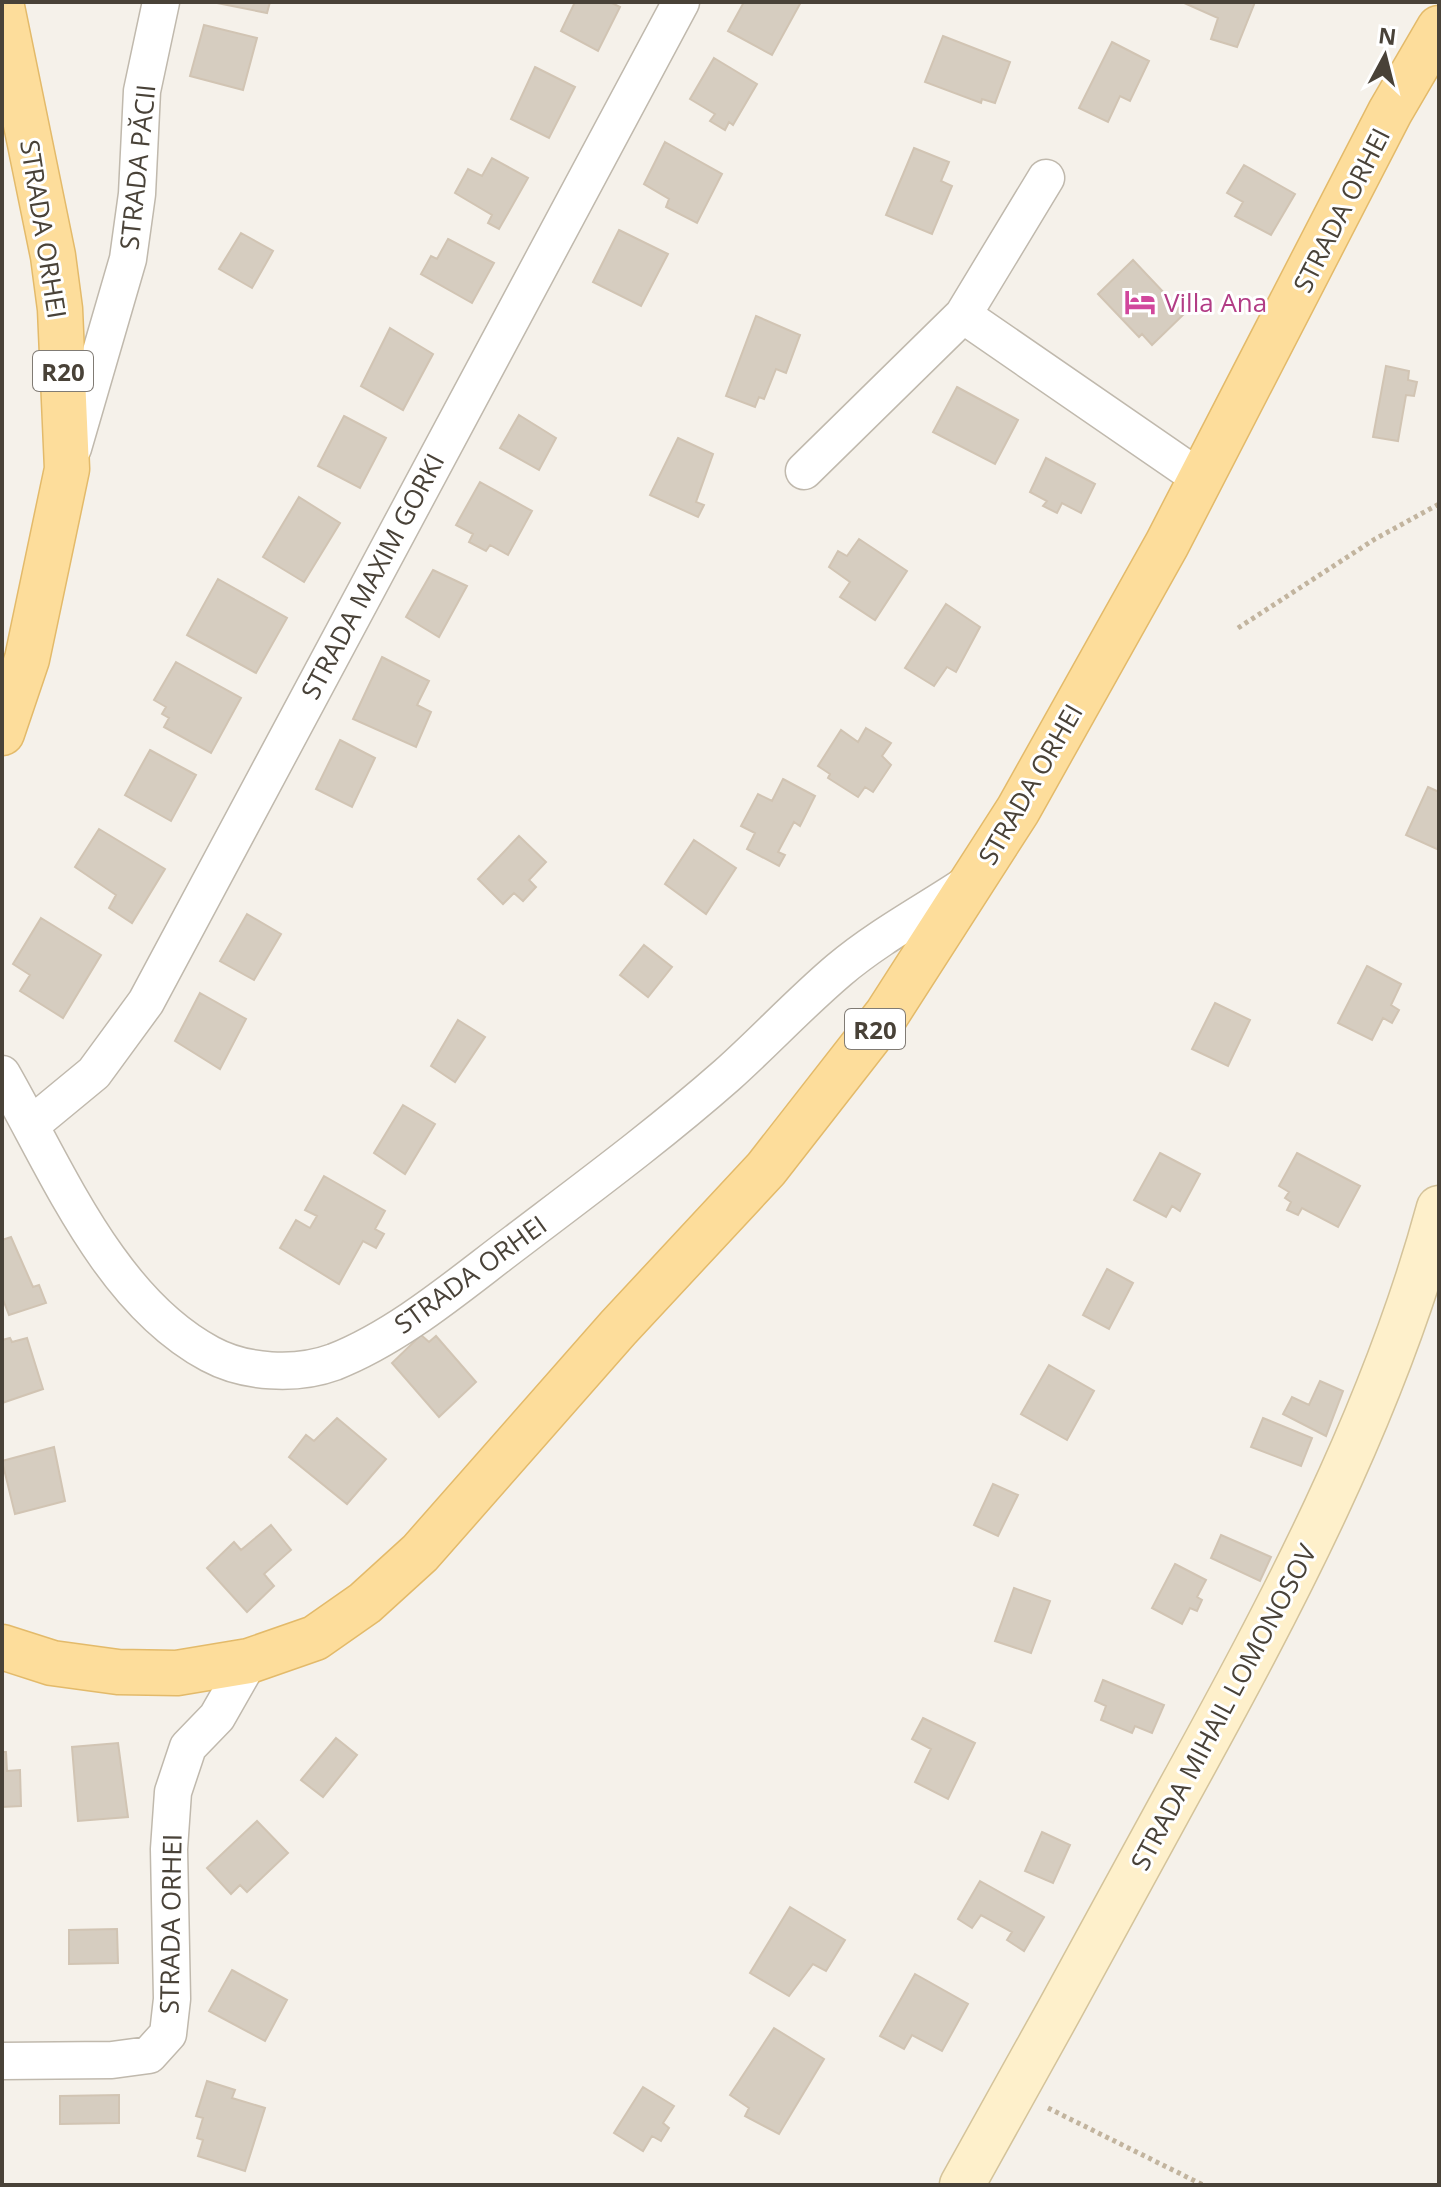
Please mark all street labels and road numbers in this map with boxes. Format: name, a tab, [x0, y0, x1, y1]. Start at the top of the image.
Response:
street label: STRADA PĂCII	[110, 83, 164, 251]
street label: STRADA ORHEI	[1284, 122, 1398, 298]
street label: STRADA ORHEI	[12, 137, 76, 321]
road number: R20	[33, 351, 93, 391]
street label: STRADA MAXIM GORKI	[292, 447, 452, 705]
street label: STRADA ORHEI	[969, 697, 1091, 871]
road number: R20	[845, 1009, 905, 1049]
street label: STRADA ORHEI	[386, 1206, 554, 1342]
street label: STRADA MIHAIL LOMONOSOV	[1122, 1537, 1325, 1876]
street label: STRADA ORHEI	[150, 1834, 190, 2014]

